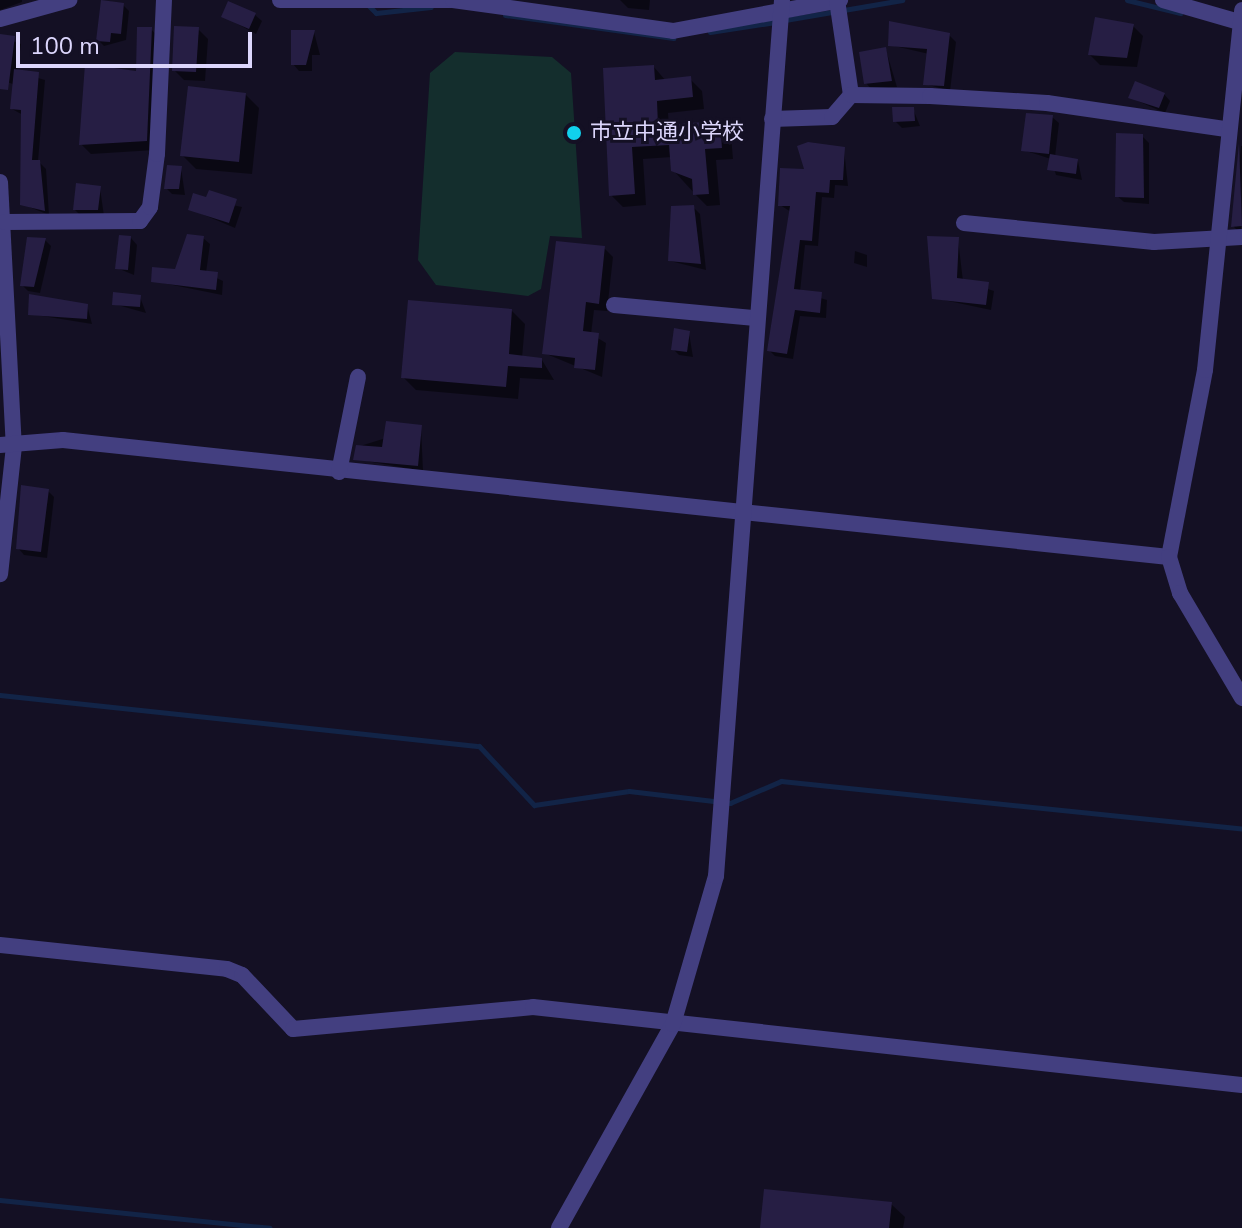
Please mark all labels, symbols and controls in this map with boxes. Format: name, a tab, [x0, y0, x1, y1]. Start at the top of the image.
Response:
scale bar	[20, 16, 256, 66]
text: 100 m	[30, 30, 100, 62]
place label: 市立中通小学校	[590, 120, 744, 146]
marker: 市立中通小学校	[565, 124, 583, 142]

